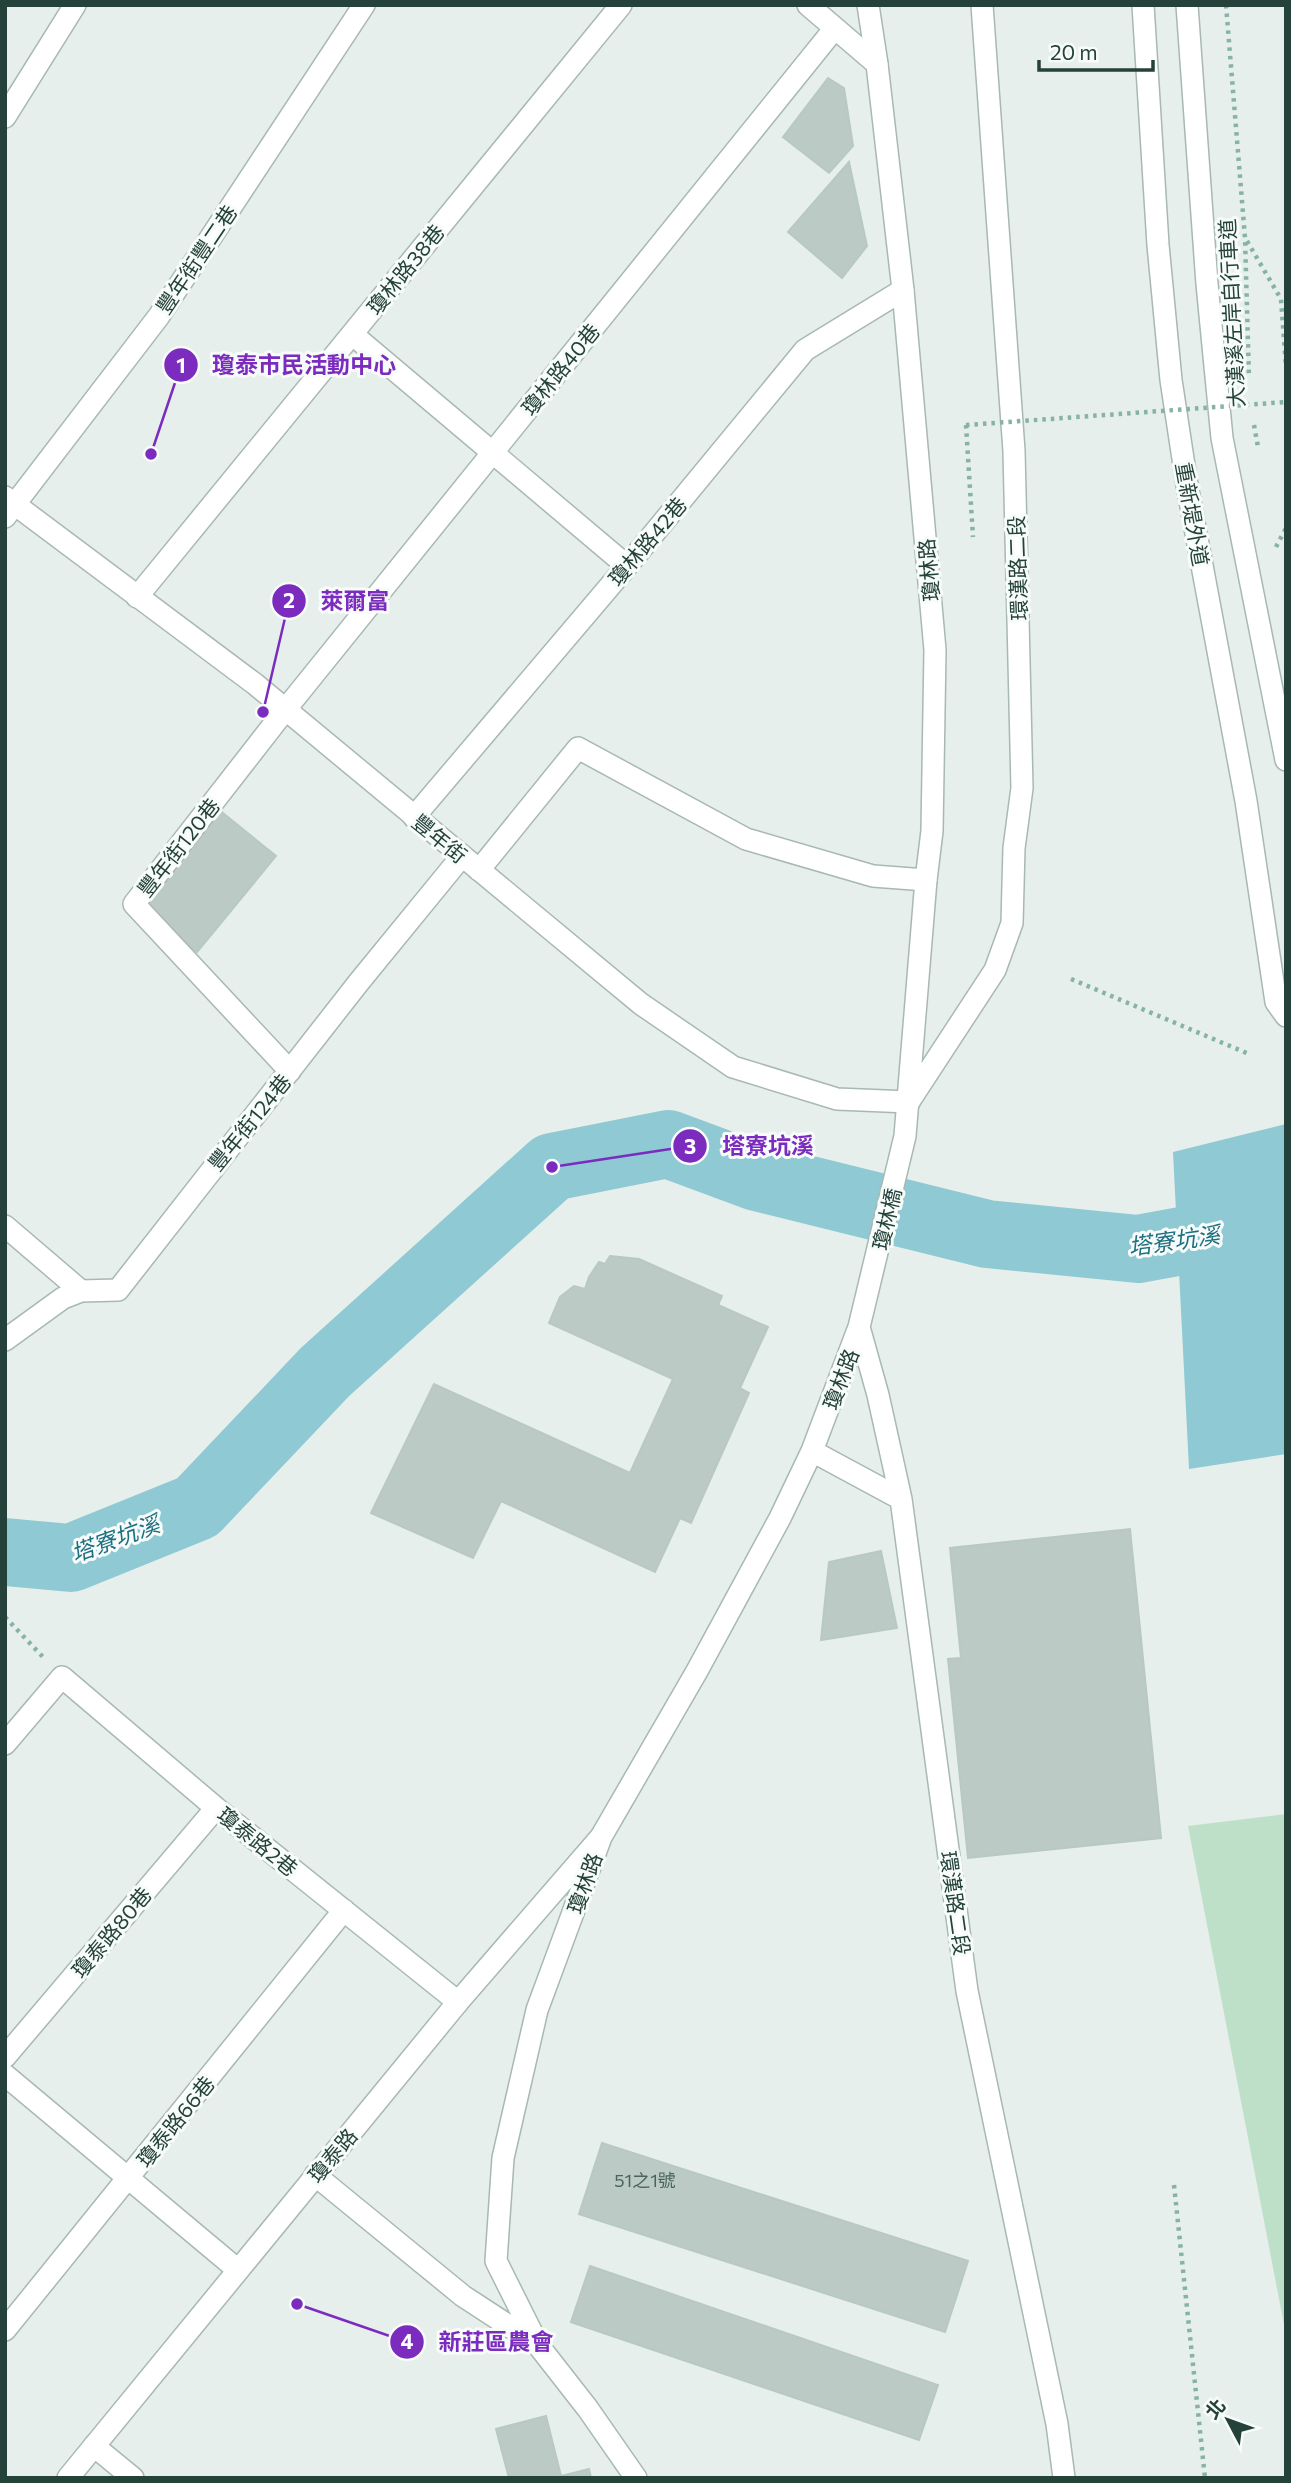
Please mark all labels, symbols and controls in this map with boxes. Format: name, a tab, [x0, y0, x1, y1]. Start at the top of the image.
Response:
scale bar	[1039, 28, 1153, 72]
text: 20 m	[1050, 39, 1098, 64]
street label: 豐年街豐二巷	[150, 200, 242, 318]
street label: 大漢溪左岸自行車道	[1214, 218, 1248, 408]
street label: 瓊林路38巷	[361, 219, 449, 319]
street label: 瓊林路40巷	[516, 318, 604, 420]
callout: 瓊泰市民活動中心	[163, 343, 410, 387]
text: 瓊泰市民活動中心	[212, 350, 396, 378]
text: 1	[176, 352, 186, 377]
street label: 重新堤外道	[1172, 460, 1214, 568]
street label: 瓊林路42巷	[603, 492, 691, 590]
street label: 環漢路二段	[1003, 515, 1031, 621]
street label: 瓊林路	[913, 538, 943, 602]
callout: 萊爾富	[271, 579, 403, 623]
text: 萊爾富	[321, 586, 390, 614]
text: 2	[283, 587, 295, 612]
street label: 豐年街120巷	[132, 793, 224, 901]
street label: 豐年街	[408, 808, 472, 868]
street label: 豐年街124巷	[203, 1069, 295, 1175]
callout: 塔寮坑溪	[673, 1124, 828, 1168]
text: 塔寮坑溪	[722, 1131, 814, 1159]
text: 3	[684, 1133, 696, 1158]
street label: 瓊林橋	[867, 1185, 905, 1253]
water label: 塔寮坑溪	[1126, 1219, 1224, 1260]
street label: 瓊林路	[817, 1345, 863, 1413]
water label: 塔寮坑溪	[67, 1508, 166, 1567]
street label: 瓊泰路2巷	[213, 1801, 303, 1881]
street label: 瓊林路	[561, 1849, 607, 1917]
street label: 環漢路二段	[936, 1849, 976, 1957]
street label: 瓊泰路80巷	[66, 1882, 156, 1982]
street label: 瓊泰路66巷	[131, 2071, 219, 2171]
street label: 瓊泰路	[302, 2123, 362, 2187]
house number: 51之1號	[614, 2169, 676, 2191]
callout: 新莊區農會	[390, 2320, 568, 2364]
text: 新莊區農會	[439, 2327, 554, 2355]
text: 4	[401, 2328, 414, 2353]
north arrow	[1193, 2385, 1263, 2455]
text: 北	[1200, 2394, 1230, 2423]

